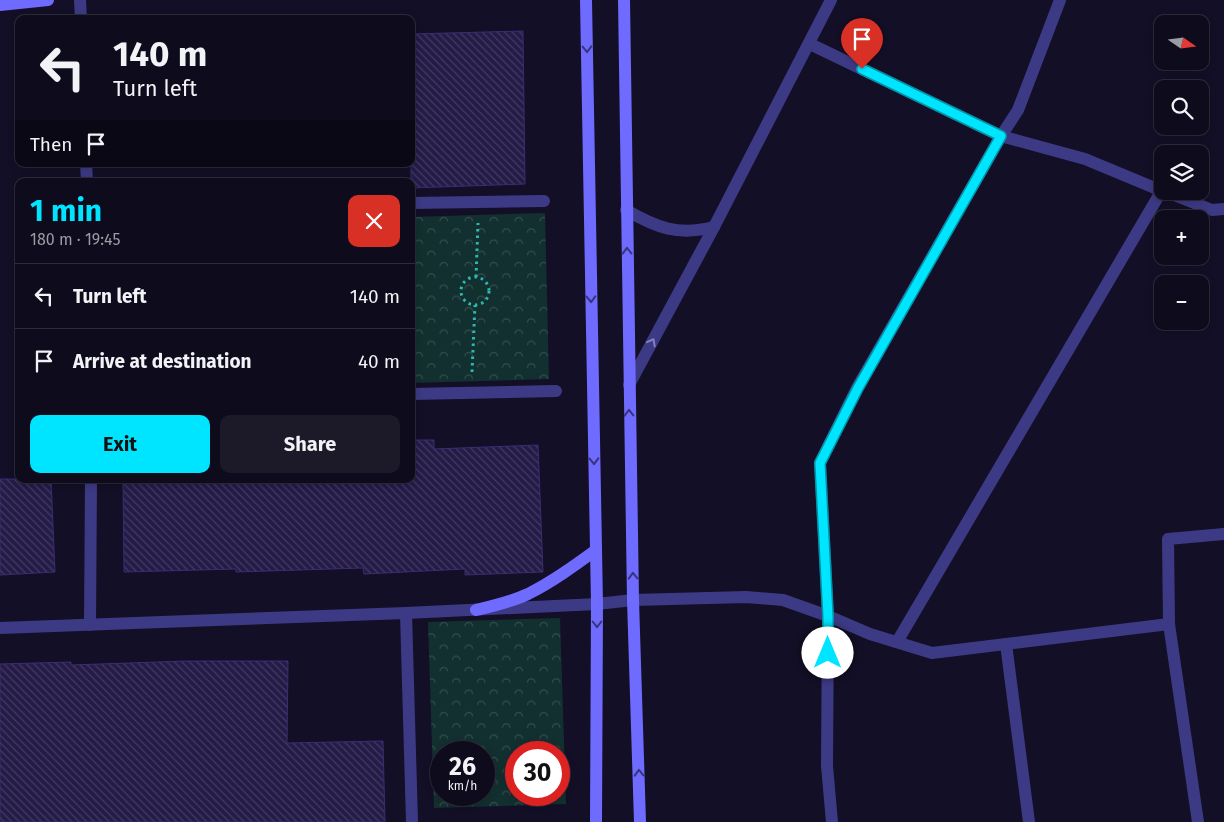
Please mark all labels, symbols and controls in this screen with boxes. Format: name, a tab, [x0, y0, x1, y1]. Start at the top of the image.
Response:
north arrow	[1154, 15, 1209, 70]
map controls	[1154, 15, 1209, 330]
pin	[841, 18, 883, 69]
icon: arrive	[848, 25, 876, 53]
text: 140 m	[113, 33, 207, 75]
icon: left	[30, 35, 95, 100]
one-way arrow	[582, 45, 592, 53]
text: Turn left	[113, 75, 197, 102]
button: search	[1154, 80, 1209, 135]
icon: arrive	[82, 130, 110, 158]
text: Then	[30, 133, 72, 156]
button: layers	[1154, 145, 1209, 200]
text: 1 min	[30, 193, 102, 229]
button: close	[348, 195, 400, 247]
button: +	[1154, 210, 1209, 265]
text: 180 m · 19:45	[30, 230, 120, 249]
one-way arrow	[622, 247, 632, 254]
button: −	[1154, 275, 1209, 330]
icon: left	[30, 282, 58, 310]
text: Turn left	[73, 285, 147, 308]
text: 140 m	[350, 285, 400, 308]
one-way arrow	[586, 295, 597, 303]
one-way arrow	[646, 339, 656, 348]
icon: arrive	[30, 347, 58, 375]
text: Arrive at destination	[73, 350, 252, 373]
text: 40 m	[358, 350, 400, 373]
one-way arrow	[624, 409, 634, 417]
button: Exit	[30, 415, 210, 473]
button: Share	[220, 415, 400, 473]
one-way arrow	[589, 458, 599, 465]
one-way arrow	[627, 572, 638, 580]
one-way arrow	[591, 620, 602, 628]
position arrow	[801, 626, 853, 678]
speed limit sign: 30	[505, 741, 570, 806]
text: 26	[449, 752, 476, 782]
one-way arrow	[633, 769, 644, 777]
text: km/h	[448, 779, 477, 793]

